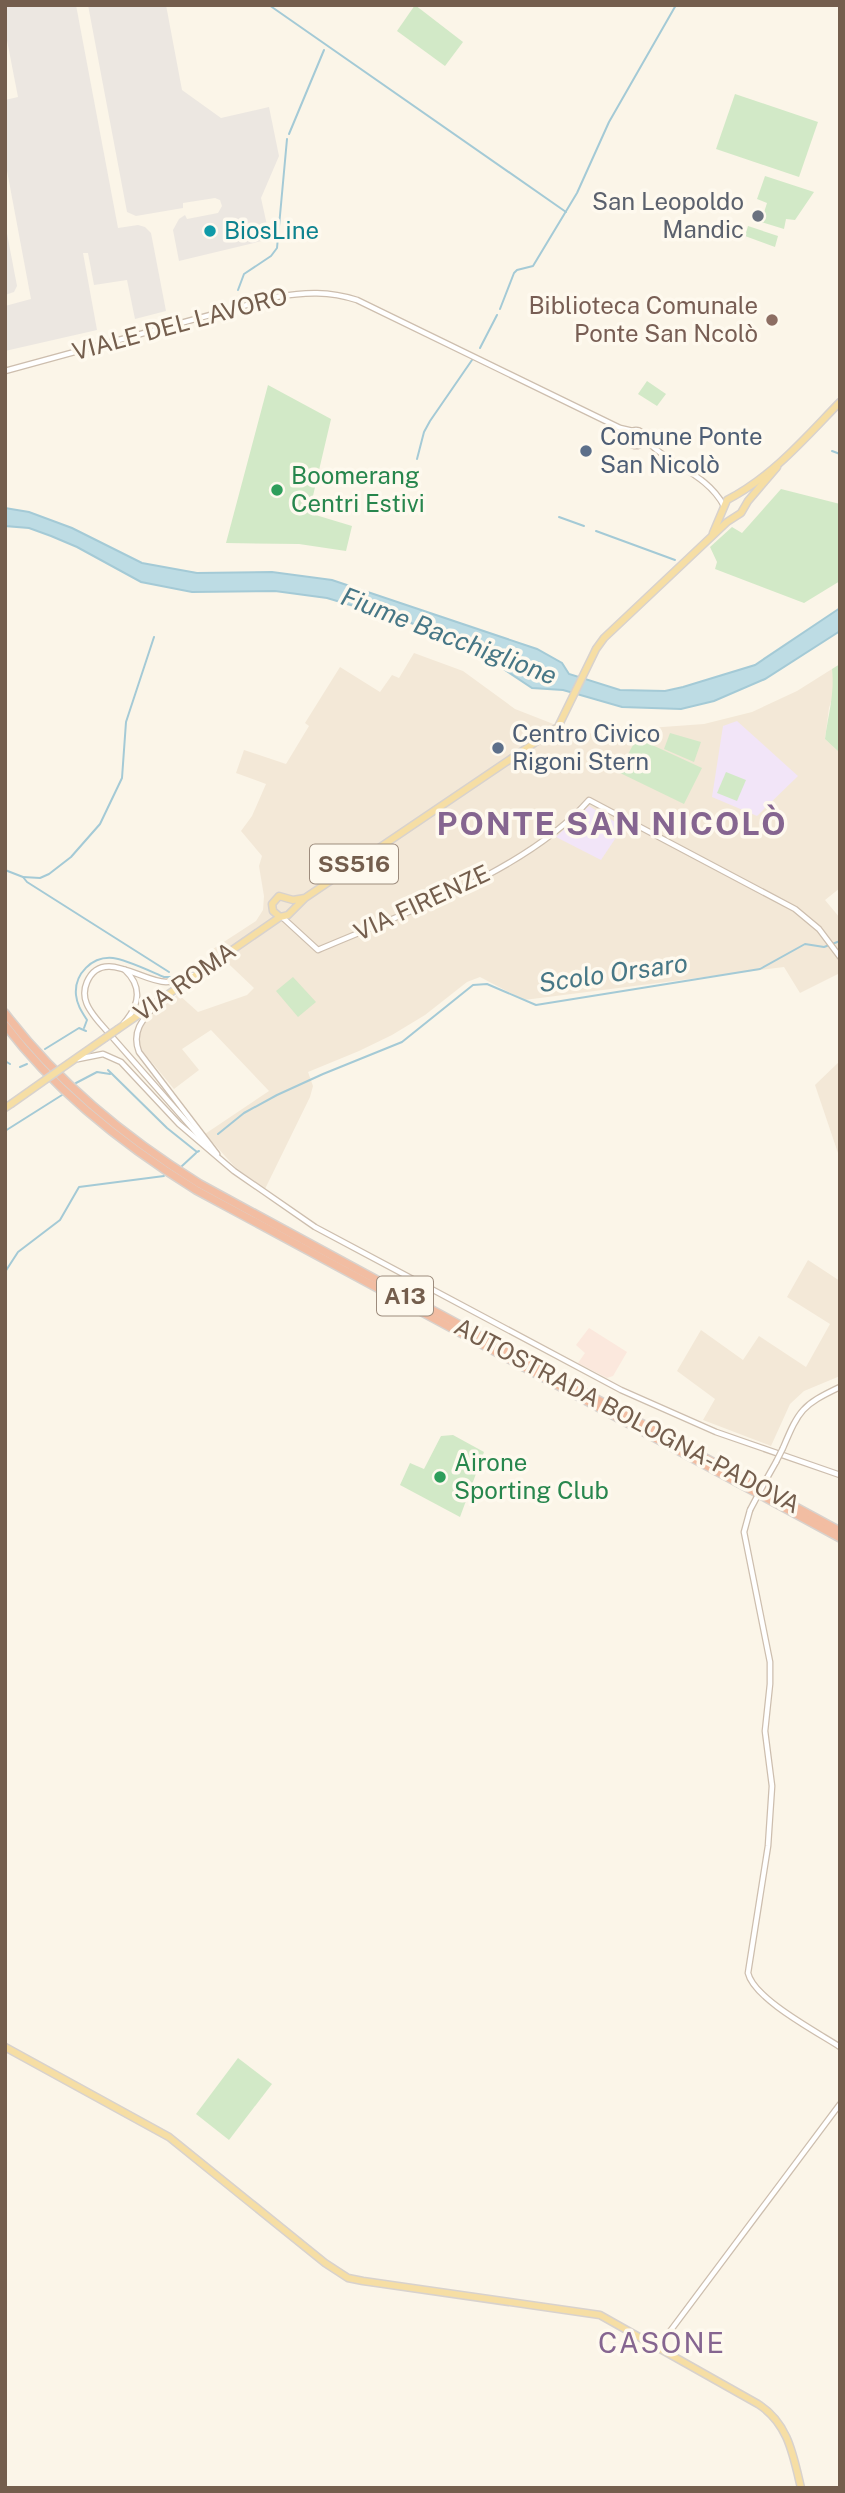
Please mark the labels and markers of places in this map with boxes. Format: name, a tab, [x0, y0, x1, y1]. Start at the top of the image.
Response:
place label: San Leopoldo Mandic	[592, 187, 744, 243]
marker: San Leopoldo Mandic	[750, 208, 766, 224]
place label: BiosLine	[224, 216, 319, 244]
marker: BiosLine	[202, 223, 218, 239]
place label: Biblioteca Comunale Ponte San Ncolò	[529, 291, 758, 347]
marker: Biblioteca Comunale Ponte San Ncolò	[764, 312, 780, 328]
place label: Comune Ponte San Nicolò	[600, 422, 763, 478]
marker: Comune Ponte San Nicolò	[578, 443, 594, 459]
place label: Boomerang Centri Estivi	[291, 461, 425, 517]
marker: Boomerang Centri Estivi	[269, 482, 285, 498]
place label: Centro Civico Rigoni Stern	[512, 719, 660, 775]
marker: Centro Civico Rigoni Stern	[490, 740, 506, 756]
place label: Airone Sporting Club	[454, 1448, 609, 1504]
marker: Airone Sporting Club	[432, 1469, 448, 1485]

